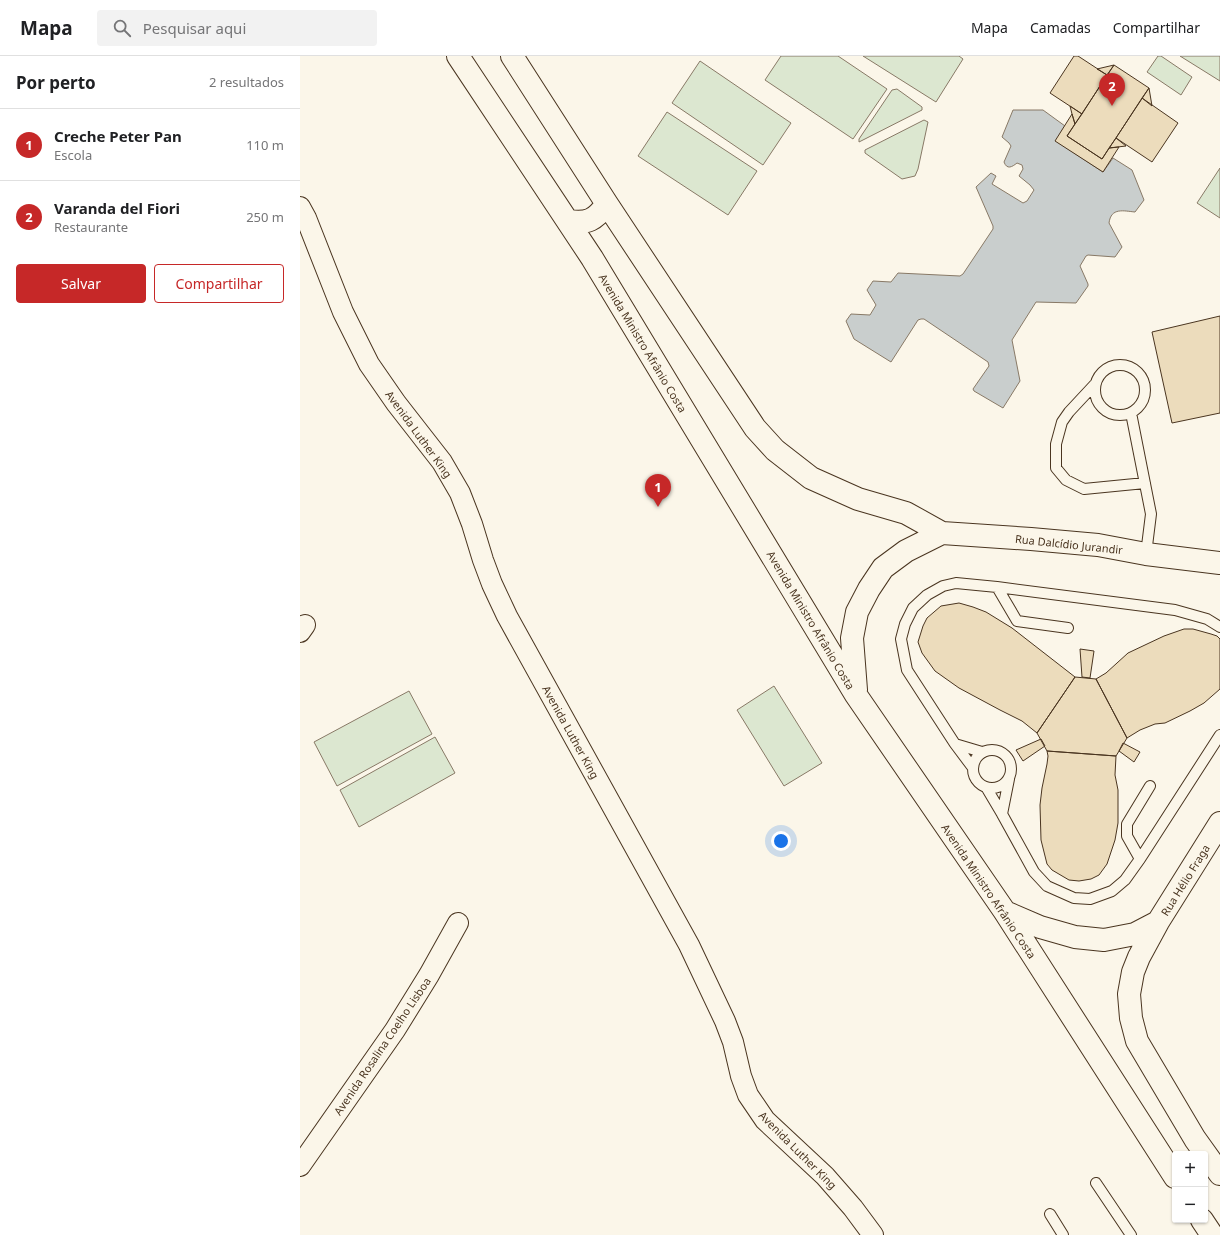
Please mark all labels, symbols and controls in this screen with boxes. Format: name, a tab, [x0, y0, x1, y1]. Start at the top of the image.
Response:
search box	[97, 10, 377, 46]
text: Mapa	[20, 15, 73, 41]
icon: search	[111, 17, 133, 39]
text: Pesquisar aqui	[143, 18, 246, 38]
text: Mapa	[971, 18, 1008, 37]
text: Camadas	[1030, 18, 1091, 37]
text: Compartilhar	[1113, 18, 1200, 37]
text: Por perto	[16, 71, 96, 94]
text: 2 resultados	[209, 73, 284, 91]
pin: 2	[1099, 73, 1125, 106]
text: Creche Peter Pan	[54, 126, 182, 146]
text: 1	[25, 136, 33, 154]
text: 110 m	[246, 136, 284, 154]
text: Escola	[54, 146, 92, 164]
text: Varanda del Fiori	[54, 198, 180, 218]
text: 2	[25, 208, 33, 226]
text: 250 m	[246, 208, 284, 226]
text: Restaurante	[54, 218, 128, 236]
button: Salvar	[16, 264, 146, 303]
button: Compartilhar	[154, 264, 284, 303]
street label: Avenida Ministro Afrânio Costa	[596, 271, 690, 415]
street label: Avenida Luther King	[382, 387, 456, 481]
pin: 1	[645, 474, 671, 507]
street label: Rua Dalcídio Jurandir	[1014, 531, 1124, 557]
street label: Avenida Ministro Afrânio Costa	[764, 548, 858, 692]
street label: Avenida Luther King	[539, 683, 603, 781]
street label: Avenida Ministro Afrânio Costa	[938, 821, 1040, 961]
your location	[771, 831, 791, 851]
street label: Rua Hélio Fraga	[1157, 842, 1213, 918]
street label: Avenida Rosalina Coelho Lisboa	[330, 974, 434, 1118]
street label: Avenida Luther King	[756, 1108, 840, 1192]
map controls	[1172, 1151, 1208, 1223]
button: +	[1172, 1151, 1208, 1187]
button: −	[1172, 1187, 1208, 1223]

